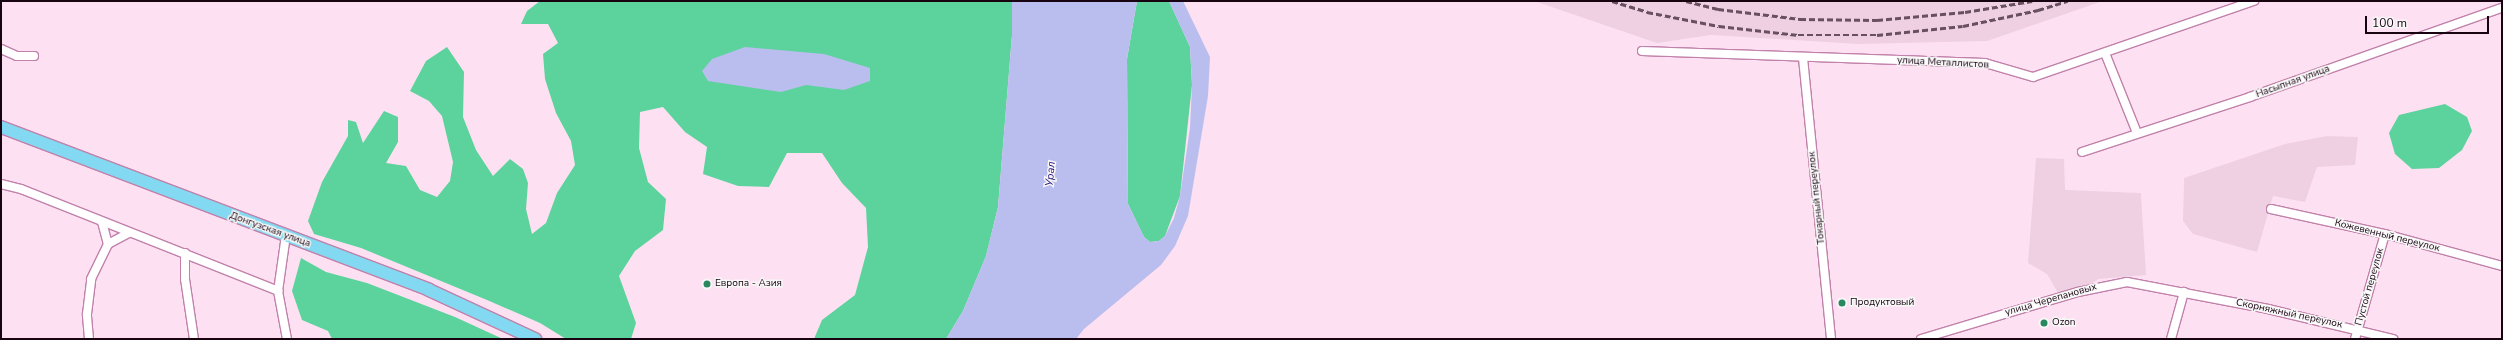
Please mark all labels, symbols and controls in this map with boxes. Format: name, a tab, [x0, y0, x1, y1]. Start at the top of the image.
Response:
scale bar	[2367, 8, 2491, 34]
text: 100 m	[2372, 15, 2407, 31]
street label: улица Металлистов	[1897, 55, 1989, 71]
street label: Насыпная улица	[2254, 63, 2332, 101]
street label: Токарный переулок	[1806, 151, 1828, 245]
water label: Урал	[1043, 161, 1059, 187]
street label: Донгузская улица	[228, 210, 312, 250]
street label: Кожевенный переулок	[2333, 217, 2441, 255]
street label: Пустой переулок	[2353, 247, 2387, 327]
place label: Европа - Азия	[715, 278, 782, 290]
marker: Европа - Азия	[702, 279, 712, 289]
street label: улица Черепановых	[2004, 281, 2098, 319]
place label: Продуктовый	[1850, 297, 1914, 309]
street label: Скорняжный переулок	[2235, 297, 2343, 331]
marker: Продуктовый	[1837, 298, 1847, 308]
place label: Ozon	[2052, 317, 2075, 329]
marker: Ozon	[2039, 318, 2049, 328]

